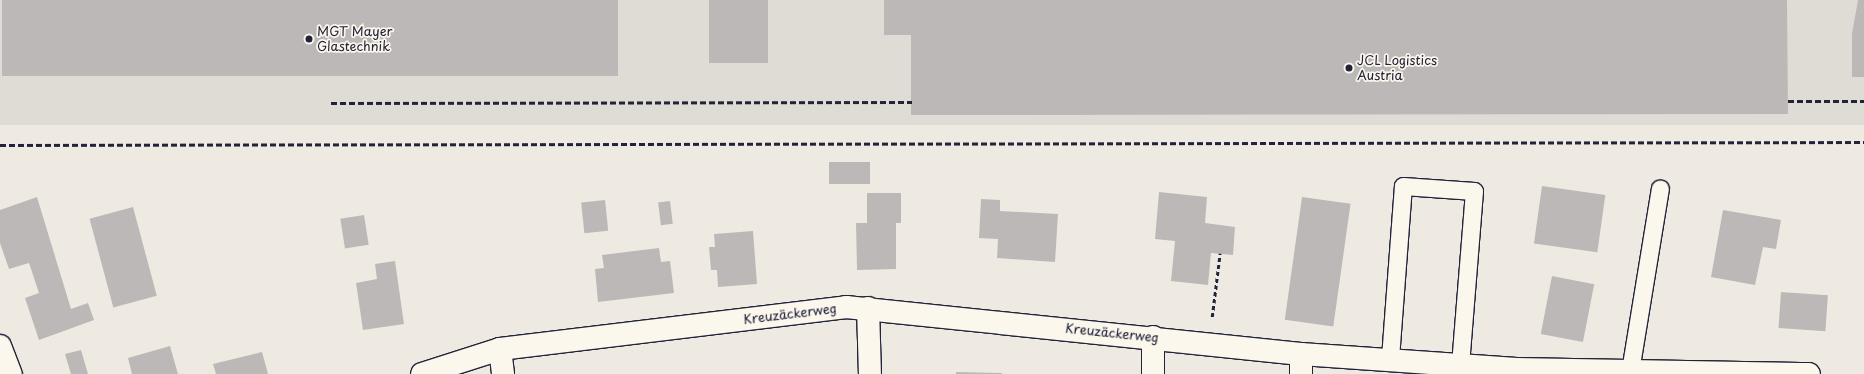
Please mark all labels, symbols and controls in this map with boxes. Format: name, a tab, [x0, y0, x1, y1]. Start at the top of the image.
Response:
place label: MGT Mayer Glastechnik	[317, 24, 394, 55]
marker: MGT Mayer Glastechnik	[304, 34, 314, 44]
place label: JCL Logistics Austria	[1357, 53, 1440, 84]
marker: JCL Logistics Austria	[1344, 63, 1354, 73]
street label: Kreuzäckerweg	[742, 301, 838, 327]
street label: Kreuzäckerweg	[1064, 320, 1160, 346]

